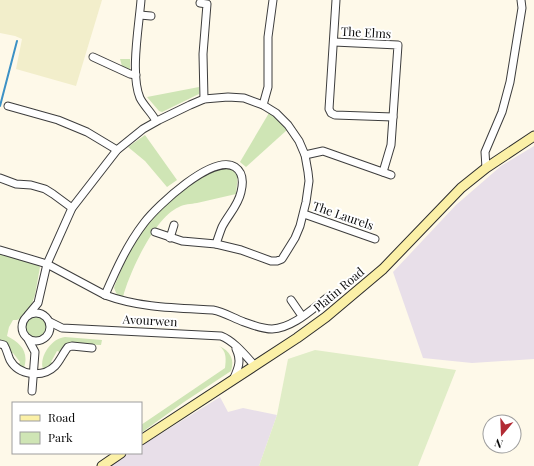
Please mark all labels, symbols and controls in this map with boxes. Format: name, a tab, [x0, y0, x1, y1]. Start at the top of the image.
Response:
street label: The Elms	[341, 23, 392, 41]
street label: The Laurels	[311, 197, 376, 233]
street label: Platin Road	[310, 263, 367, 315]
street label: Avourwen	[121, 311, 178, 329]
legend	[12, 402, 142, 454]
text: Road	[48, 409, 75, 425]
north arrow	[482, 414, 522, 454]
text: Park	[48, 429, 73, 445]
text: N	[492, 436, 505, 452]

